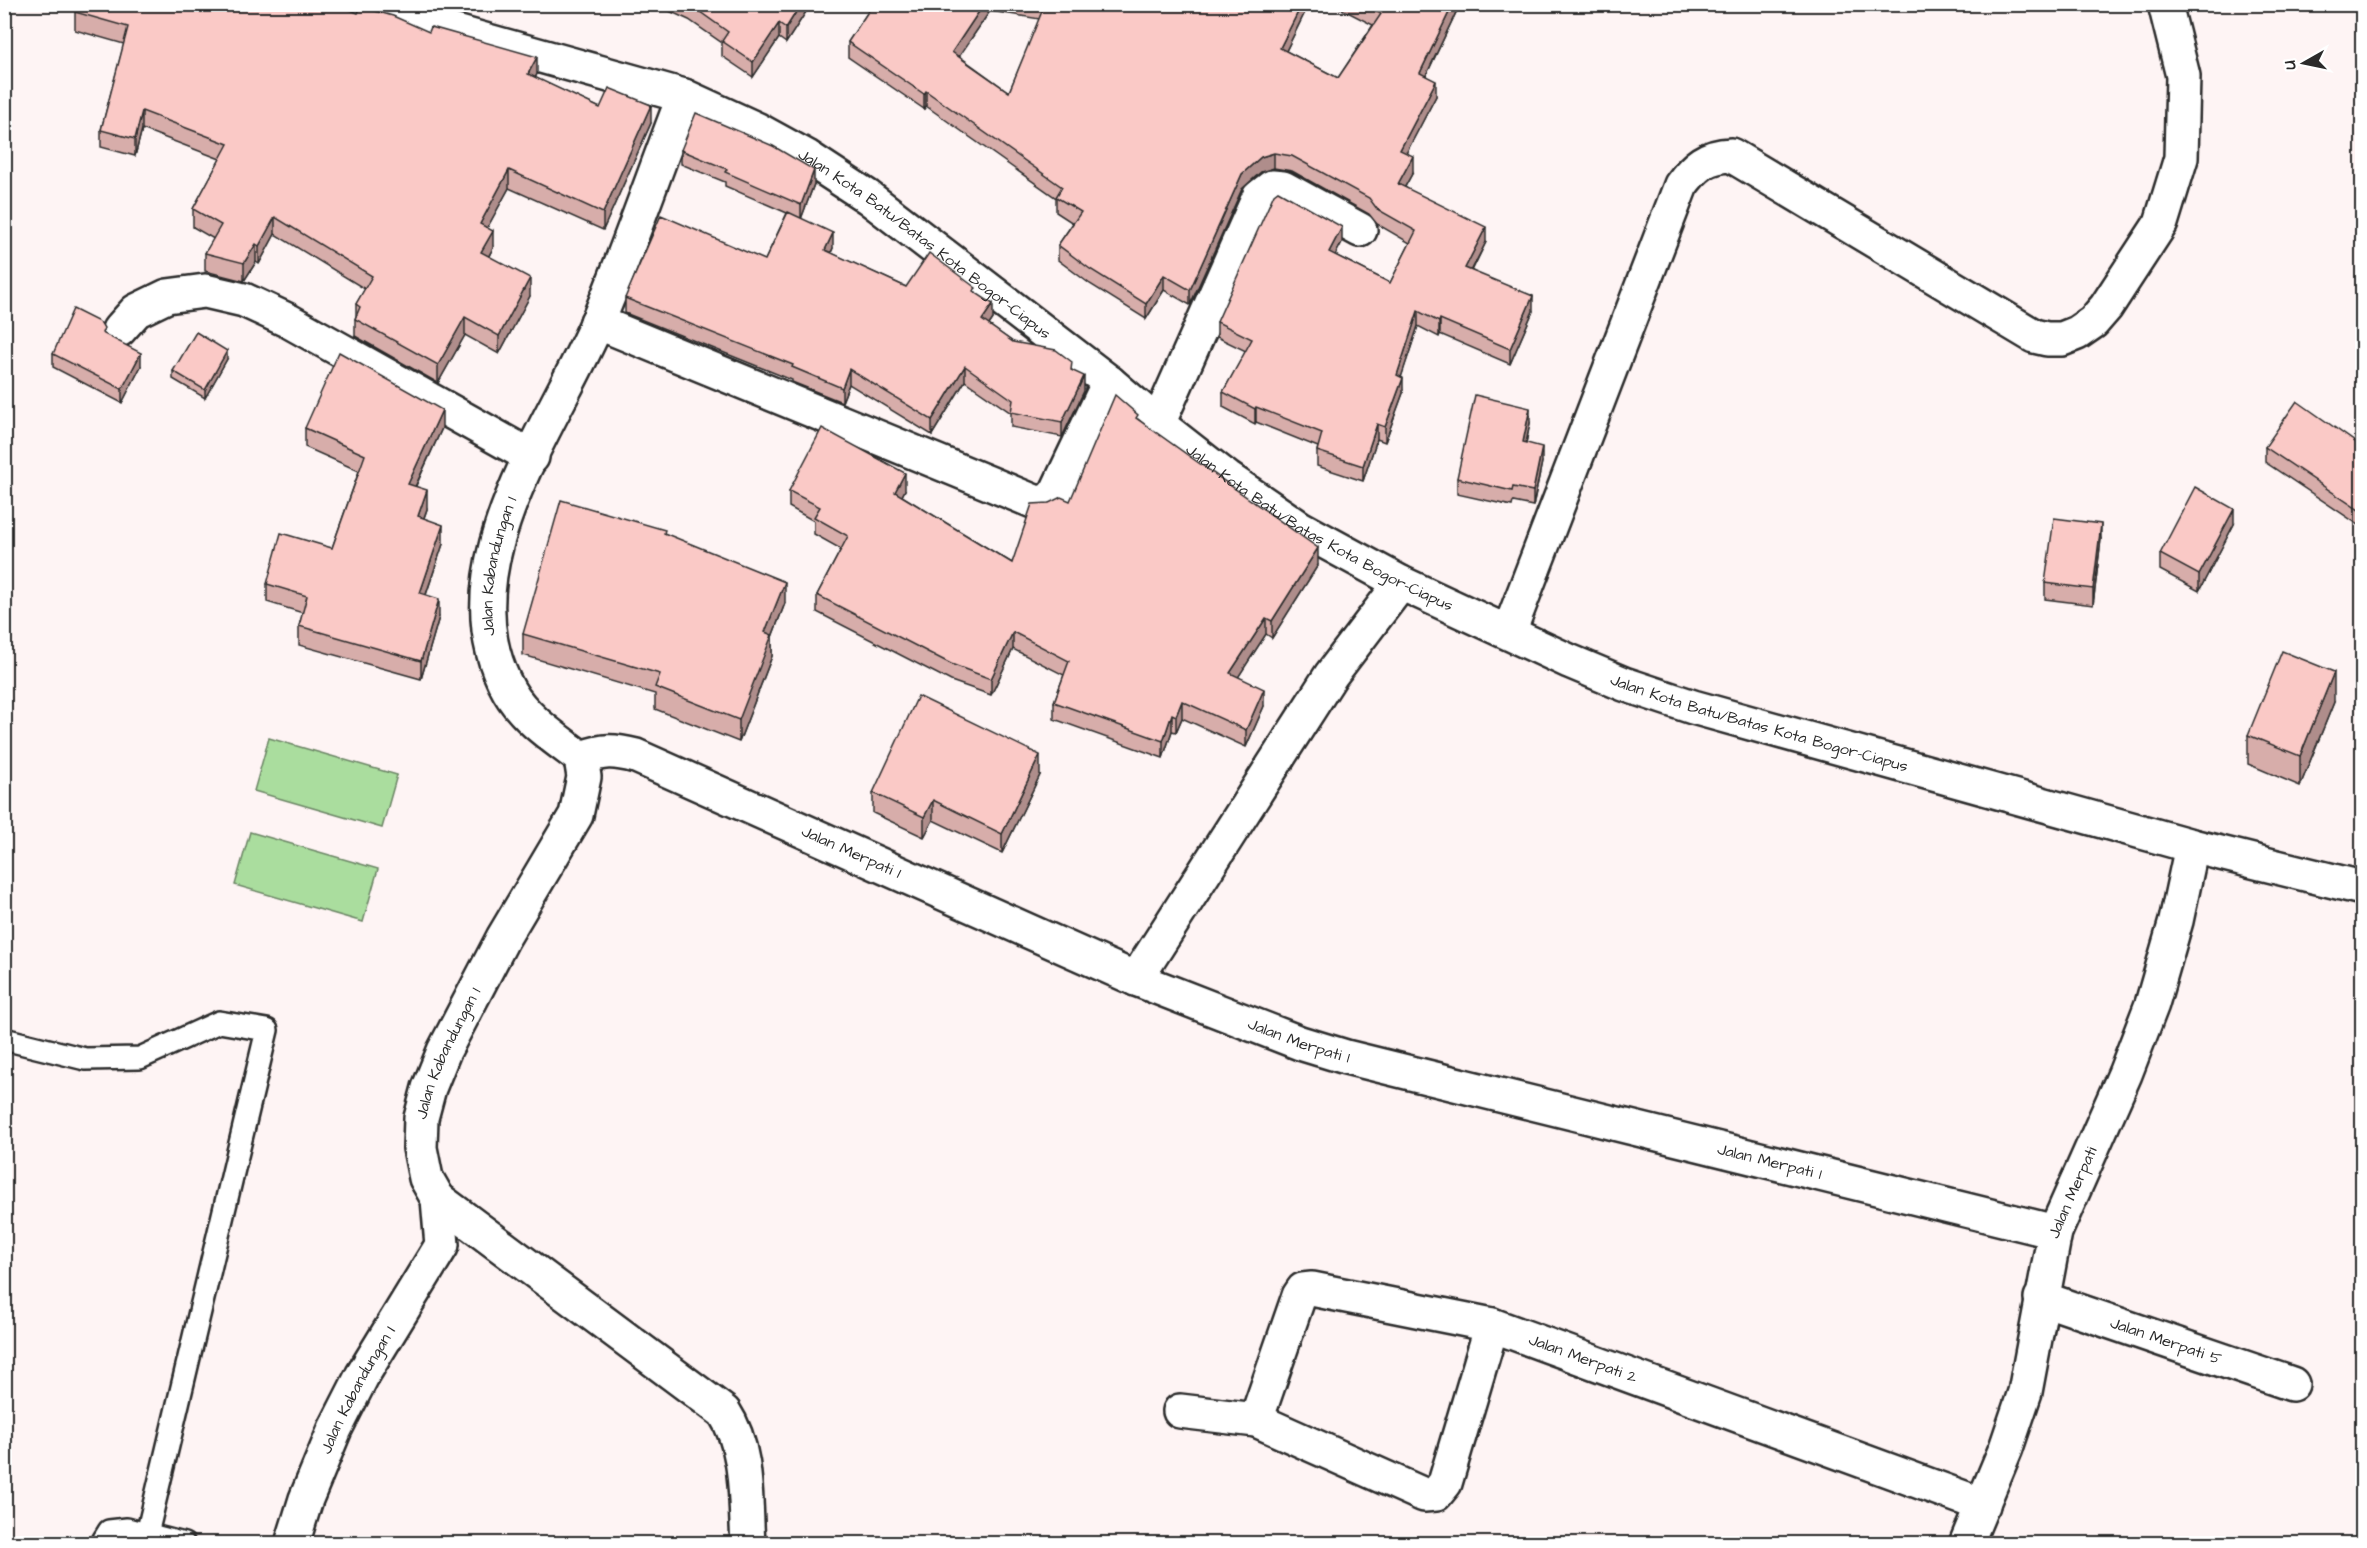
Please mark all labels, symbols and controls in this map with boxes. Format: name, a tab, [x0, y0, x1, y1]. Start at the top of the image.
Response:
north arrow	[2274, 33, 2334, 93]
text: U	[2279, 59, 2302, 71]
street label: Jalan Kota Batu/Batas Kota Bogor–Ciapus	[794, 143, 1055, 344]
street label: Jalan Kota Batu/Batas Kota Bogor–Ciapus	[1181, 439, 1457, 617]
street label: Jalan Kabandungan 1	[476, 494, 522, 637]
street label: Jalan Kota Batu/Batas Kota Bogor–Ciapus	[1607, 668, 1910, 777]
street label: Jalan Merpati 1	[798, 820, 905, 884]
street label: Jalan Kabandungan 1	[410, 984, 486, 1122]
street label: Jalan Merpati 1	[1245, 1013, 1352, 1069]
street label: Jalan Merpati 1	[1715, 1138, 1824, 1185]
street label: Jalan Merpati	[2043, 1143, 2103, 1240]
street label: Jalan Merpati 5	[2107, 1312, 2225, 1370]
street label: Jalan Kabandungan I	[315, 1322, 401, 1457]
street label: Jalan Merpati 2	[1526, 1328, 1640, 1388]

